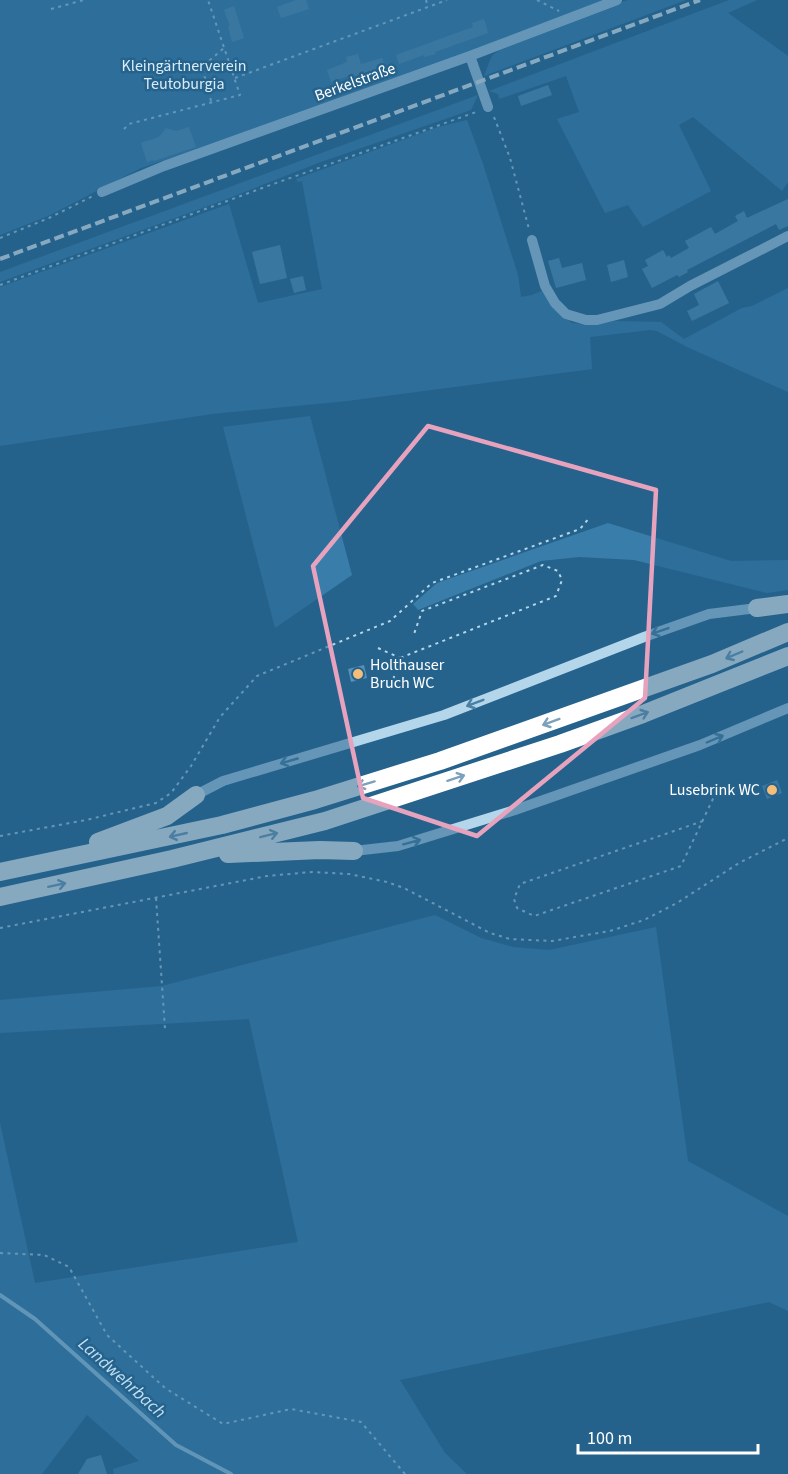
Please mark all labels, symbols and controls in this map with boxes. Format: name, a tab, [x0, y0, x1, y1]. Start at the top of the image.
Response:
park label: Kleingärtnerverein Teutoburgia	[122, 55, 246, 95]
street label: Berkelstraße	[311, 57, 399, 107]
one-way arrow	[651, 627, 670, 638]
one-way arrow	[725, 650, 744, 661]
place label: Holthauser Bruch WC	[370, 654, 445, 694]
marker: Holthauser Bruch WC	[351, 667, 365, 681]
one-way arrow	[467, 698, 485, 709]
one-way arrow	[631, 709, 649, 720]
one-way arrow	[542, 717, 561, 728]
one-way arrow	[706, 733, 724, 744]
one-way arrow	[280, 756, 299, 767]
one-way arrow	[446, 772, 465, 783]
one-way arrow	[357, 779, 376, 790]
place label: Lusebrink WC	[669, 779, 760, 801]
marker: Lusebrink WC	[765, 783, 779, 797]
one-way arrow	[260, 828, 279, 840]
one-way arrow	[169, 829, 188, 841]
one-way arrow	[402, 836, 421, 848]
one-way arrow	[47, 879, 66, 890]
water label: Landwehrbach	[73, 1332, 171, 1424]
scale bar	[578, 1417, 758, 1455]
text: 100 m	[587, 1426, 632, 1451]

